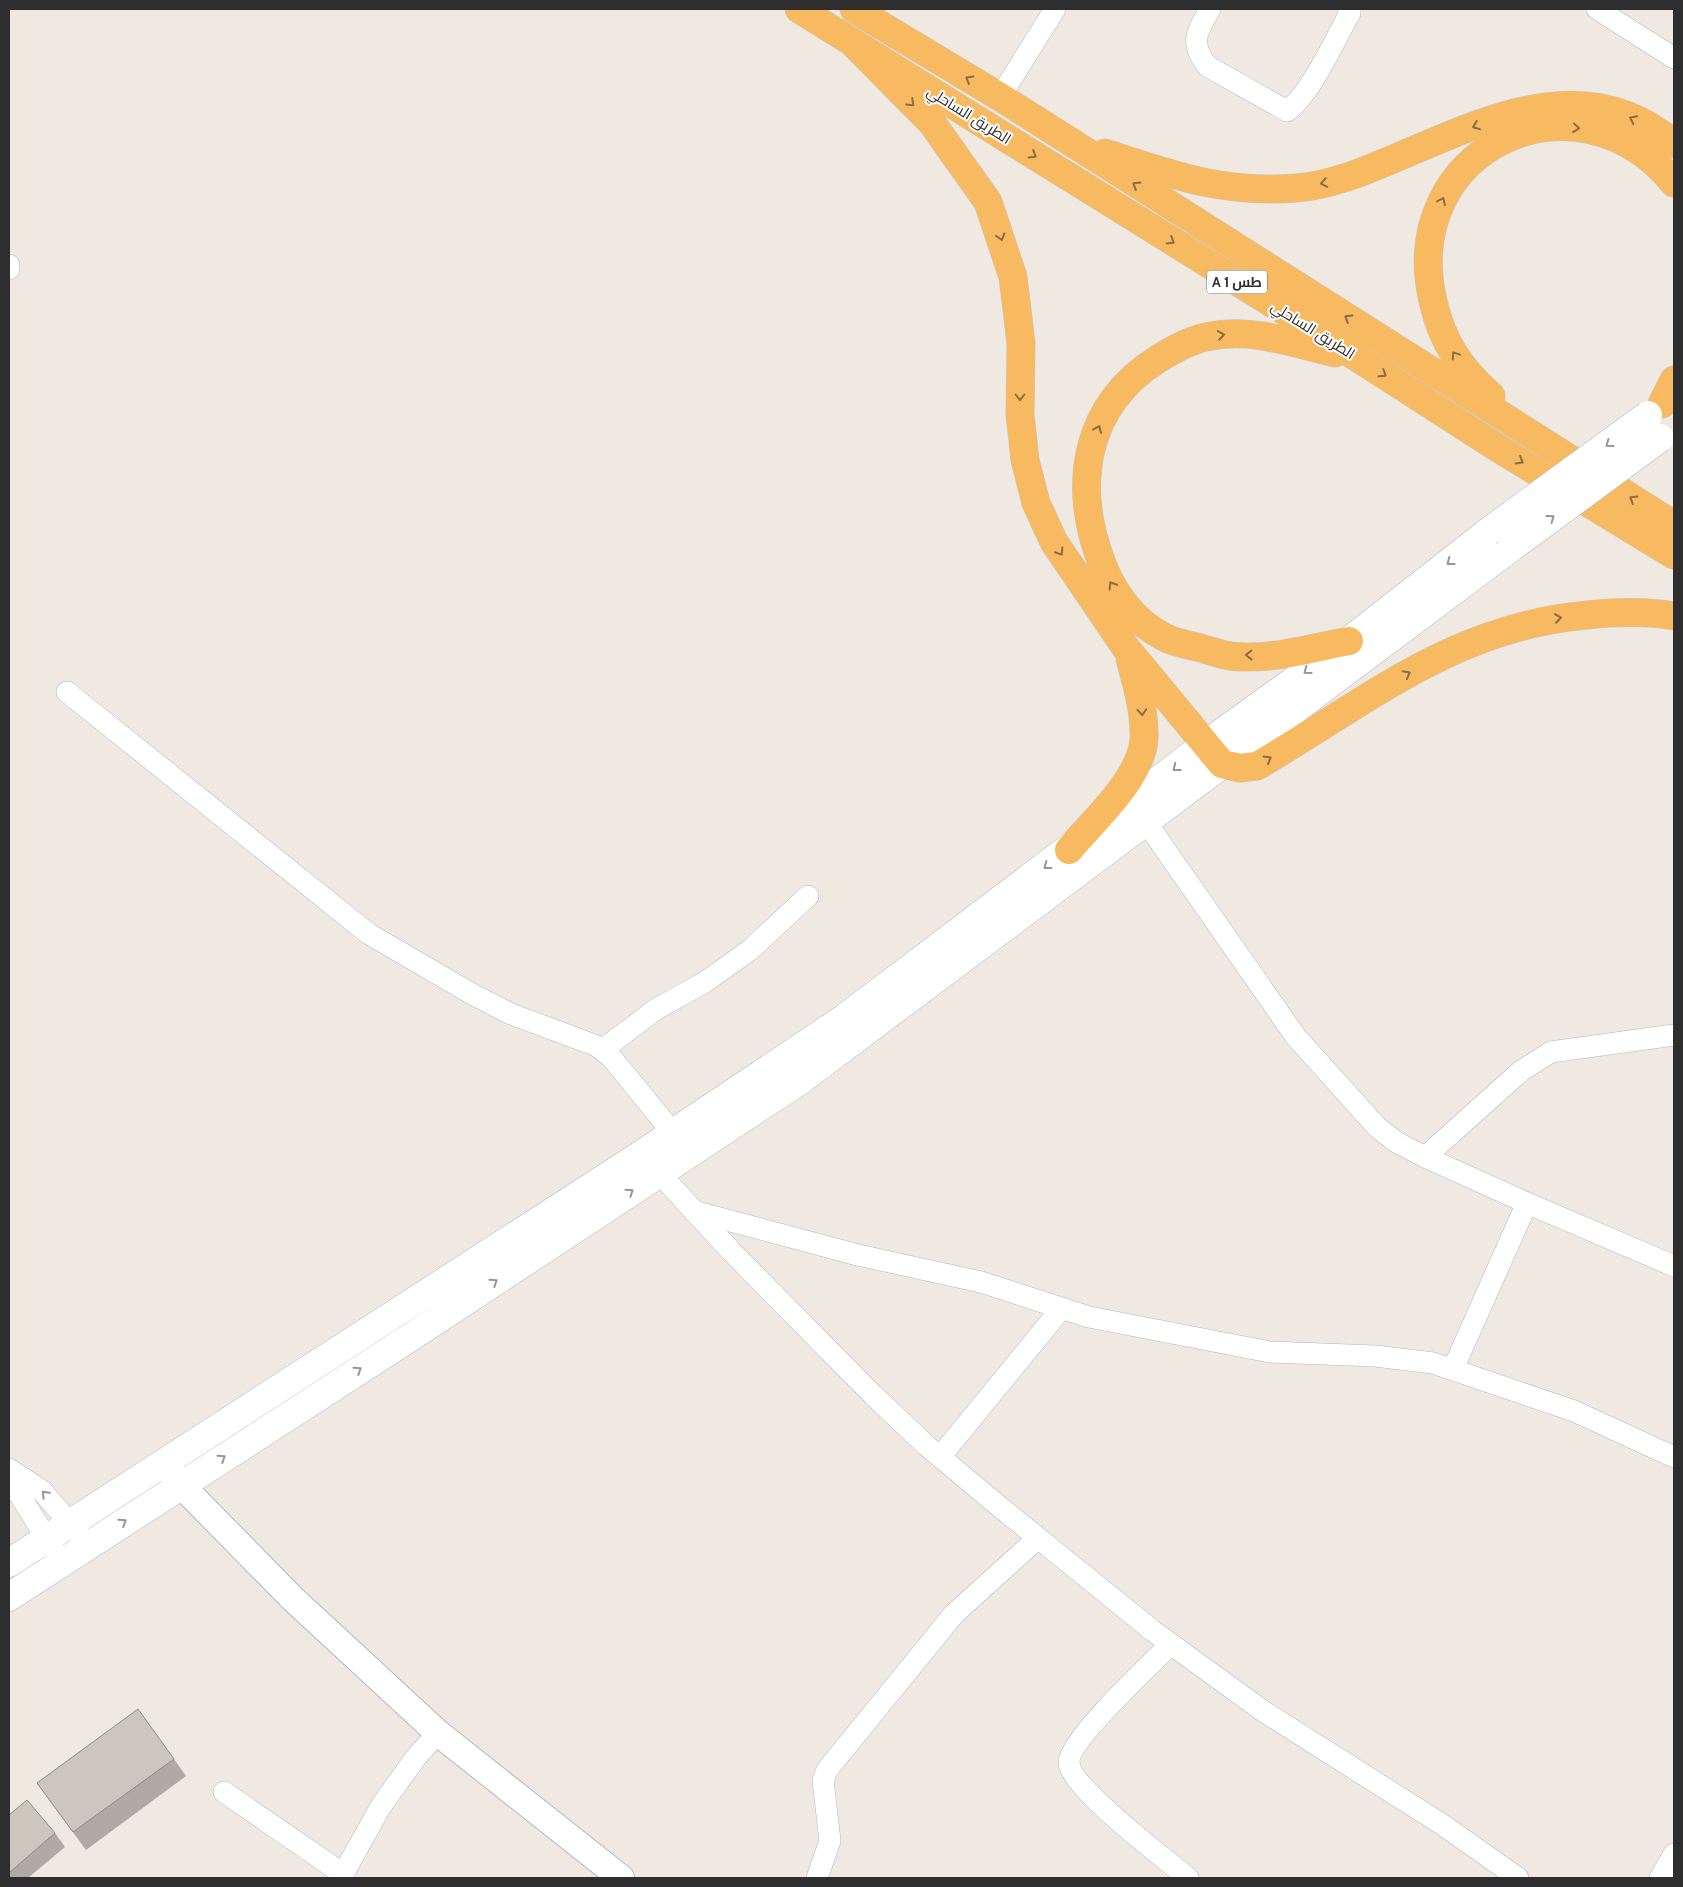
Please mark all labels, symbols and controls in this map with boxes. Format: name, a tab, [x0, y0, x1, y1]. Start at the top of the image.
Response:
one-way arrow	[966, 76, 975, 86]
street label: الطريق الساحلي	[922, 82, 1014, 150]
one-way arrow	[906, 97, 915, 106]
one-way arrow	[1629, 115, 1638, 125]
one-way arrow	[1472, 119, 1481, 130]
one-way arrow	[1572, 122, 1580, 133]
one-way arrow	[1028, 149, 1037, 159]
one-way arrow	[1320, 177, 1329, 187]
one-way arrow	[1133, 182, 1142, 191]
one-way arrow	[1436, 197, 1446, 206]
one-way arrow	[995, 232, 1005, 240]
one-way arrow	[1166, 235, 1175, 244]
road number: A 1 طس	[1207, 270, 1267, 294]
street label: الطريق الساحلي	[1266, 297, 1358, 365]
one-way arrow	[1345, 314, 1354, 324]
one-way arrow	[1216, 330, 1225, 340]
one-way arrow	[1451, 352, 1461, 361]
one-way arrow	[1377, 368, 1387, 377]
one-way arrow	[1015, 394, 1025, 401]
one-way arrow	[1092, 425, 1102, 434]
one-way arrow	[1605, 438, 1615, 447]
one-way arrow	[1515, 455, 1524, 465]
one-way arrow	[1629, 495, 1638, 505]
one-way arrow	[1545, 515, 1555, 524]
one-way arrow	[1054, 547, 1064, 556]
one-way arrow	[1447, 557, 1456, 565]
one-way arrow	[1108, 582, 1118, 591]
one-way arrow	[1554, 613, 1562, 624]
one-way arrow	[1245, 650, 1253, 661]
one-way arrow	[1304, 666, 1313, 674]
one-way arrow	[1401, 670, 1410, 680]
one-way arrow	[1136, 709, 1147, 717]
one-way arrow	[1263, 756, 1272, 766]
one-way arrow	[1173, 762, 1182, 770]
one-way arrow	[1044, 861, 1053, 869]
one-way arrow	[624, 1189, 634, 1198]
one-way arrow	[489, 1278, 498, 1288]
one-way arrow	[353, 1367, 362, 1377]
one-way arrow	[216, 1455, 225, 1464]
one-way arrow	[42, 1491, 51, 1500]
one-way arrow	[117, 1519, 127, 1528]

